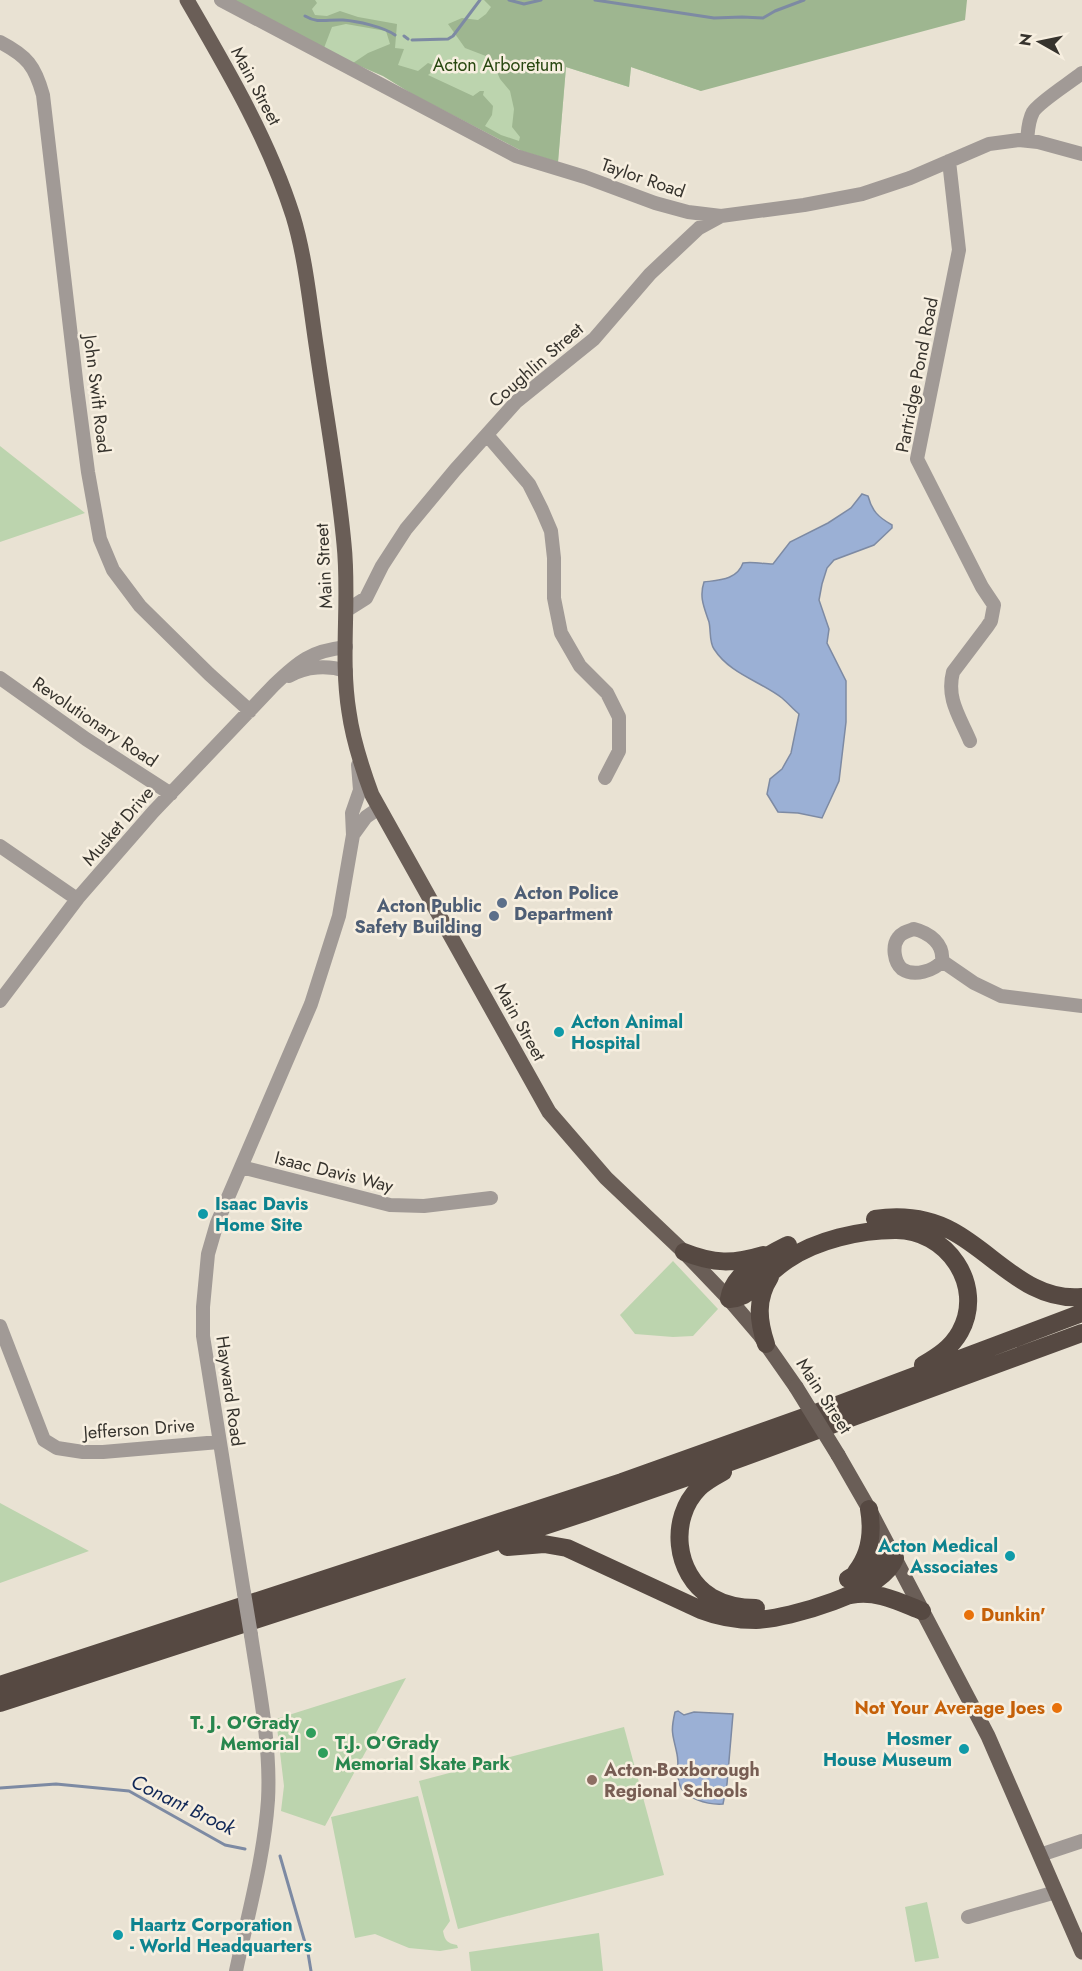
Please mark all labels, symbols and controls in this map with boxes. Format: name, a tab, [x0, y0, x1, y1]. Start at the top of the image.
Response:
north arrow	[1010, 12, 1070, 72]
text: N	[1013, 32, 1038, 48]
street label: Main Street	[224, 42, 288, 131]
park label: Acton Arboretum	[433, 52, 563, 78]
street label: Taylor Road	[597, 151, 689, 205]
street label: Partridge Pond Road	[889, 295, 945, 455]
street label: Coughlin Street	[483, 316, 590, 413]
street label: John Swift Road	[77, 331, 117, 455]
street label: Main Street	[309, 522, 339, 609]
street label: Revolutionary Road	[27, 670, 163, 774]
street label: Musket Drive	[76, 781, 160, 871]
place label: Acton Police Department	[513, 880, 619, 927]
place label: Acton Public Safety Building	[355, 893, 482, 940]
marker: Acton Police Department	[495, 896, 509, 910]
marker: Acton Public Safety Building	[487, 909, 501, 923]
street label: Main Street	[488, 978, 552, 1066]
place label: Acton Animal Hospital	[570, 1009, 683, 1056]
marker: Acton Animal Hospital	[552, 1025, 566, 1039]
street label: Isaac Davis Way	[272, 1145, 396, 1199]
place label: Isaac Davis Home Site	[215, 1191, 308, 1238]
marker: Isaac Davis Home Site	[196, 1207, 210, 1221]
street label: Hayward Road	[209, 1334, 251, 1448]
street label: Main Street	[790, 1353, 859, 1440]
street label: Jefferson Drive	[81, 1412, 195, 1446]
place label: Acton Medical Associates	[877, 1533, 998, 1580]
marker: Acton Medical Associates	[1003, 1549, 1017, 1563]
place label: Dunkin'	[981, 1602, 1046, 1628]
marker: Dunkin'	[962, 1608, 976, 1622]
place label: Not Your Average Joes	[854, 1695, 1045, 1721]
marker: Not Your Average Joes	[1050, 1701, 1064, 1715]
place label: T. J. O'Grady Memorial	[190, 1710, 300, 1757]
marker: T. J. O'Grady Memorial	[304, 1726, 318, 1740]
place label: Hosmer House Museum	[823, 1726, 953, 1773]
place label: T.J. O’Grady Memorial Skate Park	[335, 1730, 511, 1777]
marker: Hosmer House Museum	[957, 1742, 971, 1756]
marker: T.J. O’Grady Memorial Skate Park	[316, 1746, 330, 1760]
place label: Acton-Boxborough Regional Schools	[603, 1757, 760, 1804]
water label: Conant Brook	[126, 1767, 241, 1843]
marker: Acton-Boxborough Regional Schools	[585, 1773, 599, 1787]
place label: Haartz Corporation - World Headquarters	[130, 1912, 312, 1959]
marker: Haartz Corporation - World Headquarters	[111, 1928, 125, 1942]

